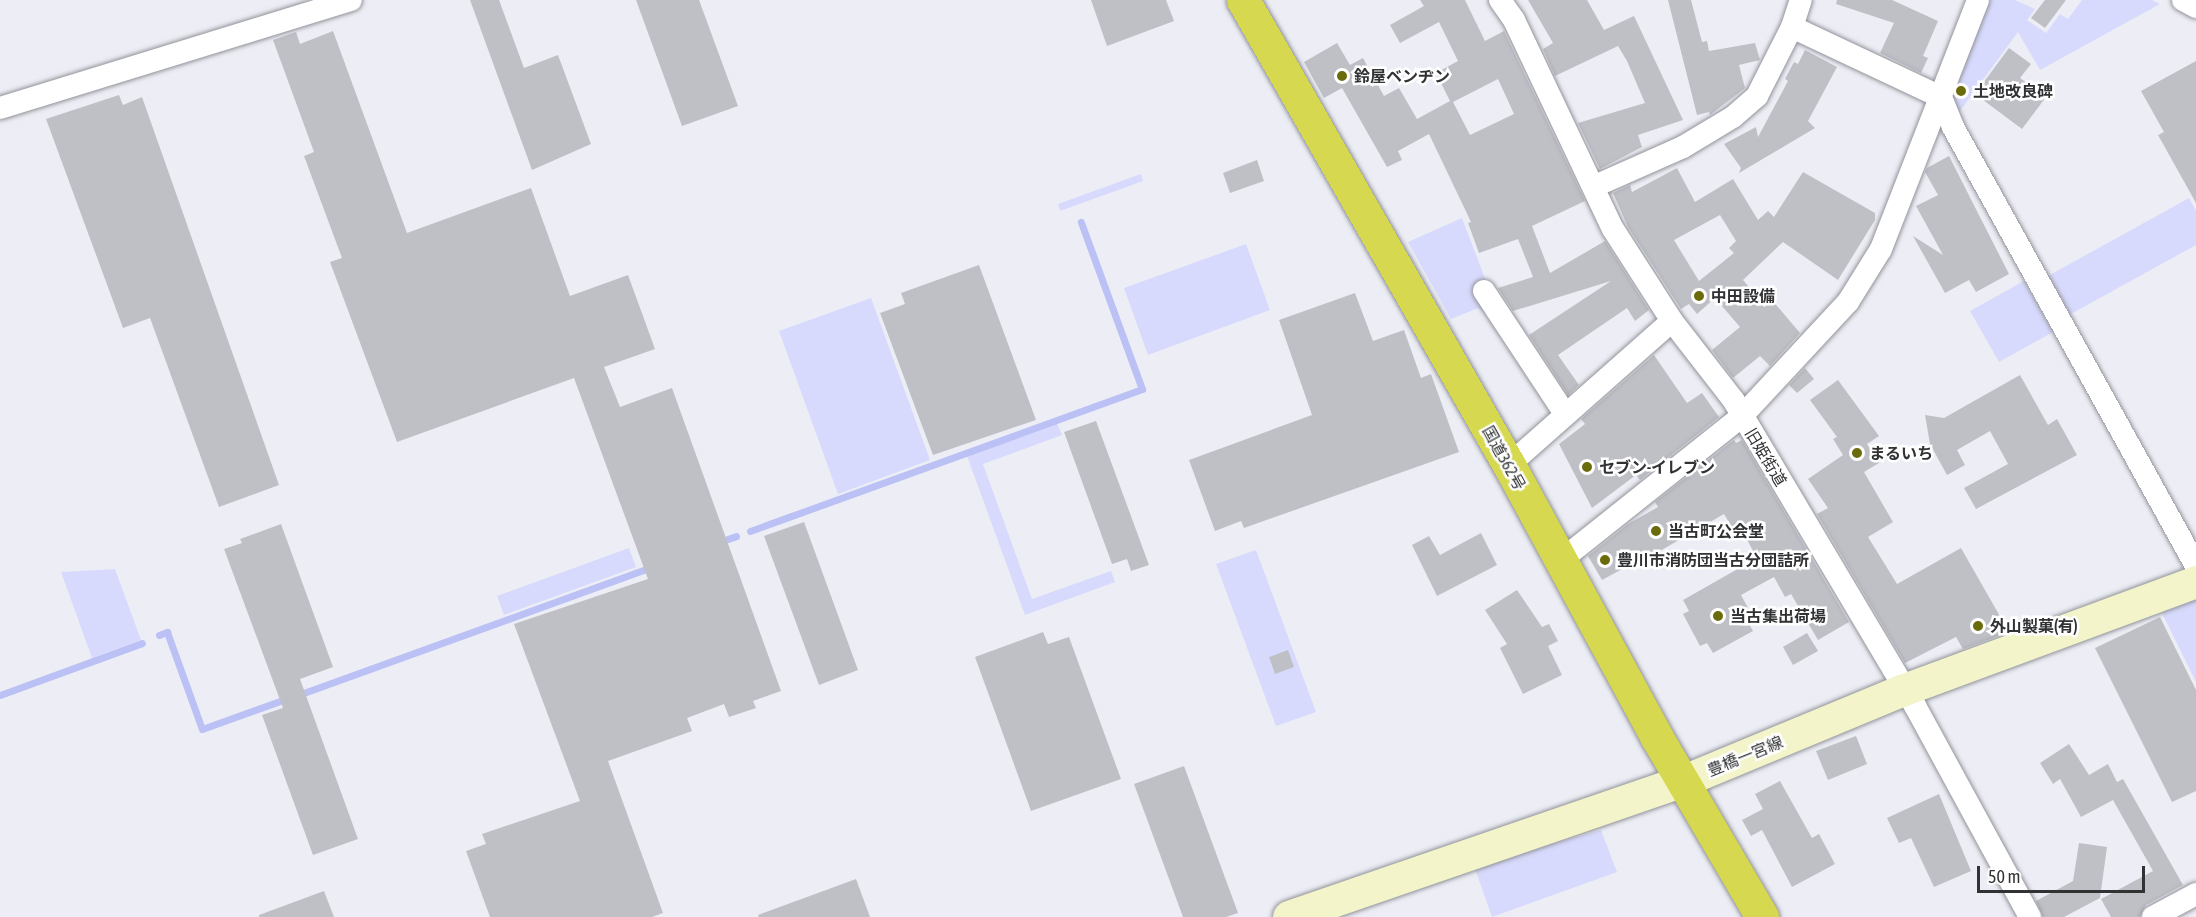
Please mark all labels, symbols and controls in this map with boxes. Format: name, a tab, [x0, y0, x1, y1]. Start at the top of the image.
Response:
place label: 鈴屋ベンヂン	[1354, 66, 1450, 86]
marker: 鈴屋ベンヂン	[1335, 69, 1349, 83]
place label: 土地改良碑	[1973, 81, 2053, 101]
marker: 土地改良碑	[1954, 84, 1968, 98]
place label: 中田設備	[1711, 286, 1775, 306]
marker: 中田設備	[1692, 289, 1706, 303]
street label: 国道362号	[1478, 422, 1530, 494]
street label: 旧姫街道	[1741, 425, 1791, 489]
place label: まるいち	[1869, 443, 1933, 463]
marker: まるいち	[1850, 446, 1864, 460]
place label: セブン-イレブン	[1599, 457, 1715, 477]
marker: セブン-イレブン	[1580, 460, 1594, 474]
place label: 当古町公会堂	[1668, 521, 1764, 541]
marker: 当古町公会堂	[1649, 524, 1663, 538]
place label: 豊川市消防団当古分団詰所	[1617, 550, 1809, 570]
marker: 豊川市消防団当古分団詰所	[1598, 553, 1612, 567]
place label: 当古集出荷場	[1730, 606, 1826, 626]
marker: 当古集出荷場	[1711, 609, 1725, 623]
place label: 外山製菓(有)	[1990, 616, 2078, 636]
marker: 外山製菓(有)	[1971, 619, 1985, 633]
street label: 豊橋一宮線	[1704, 732, 1786, 780]
scale bar	[1980, 854, 2148, 892]
text: 50 m	[1988, 866, 2020, 887]

